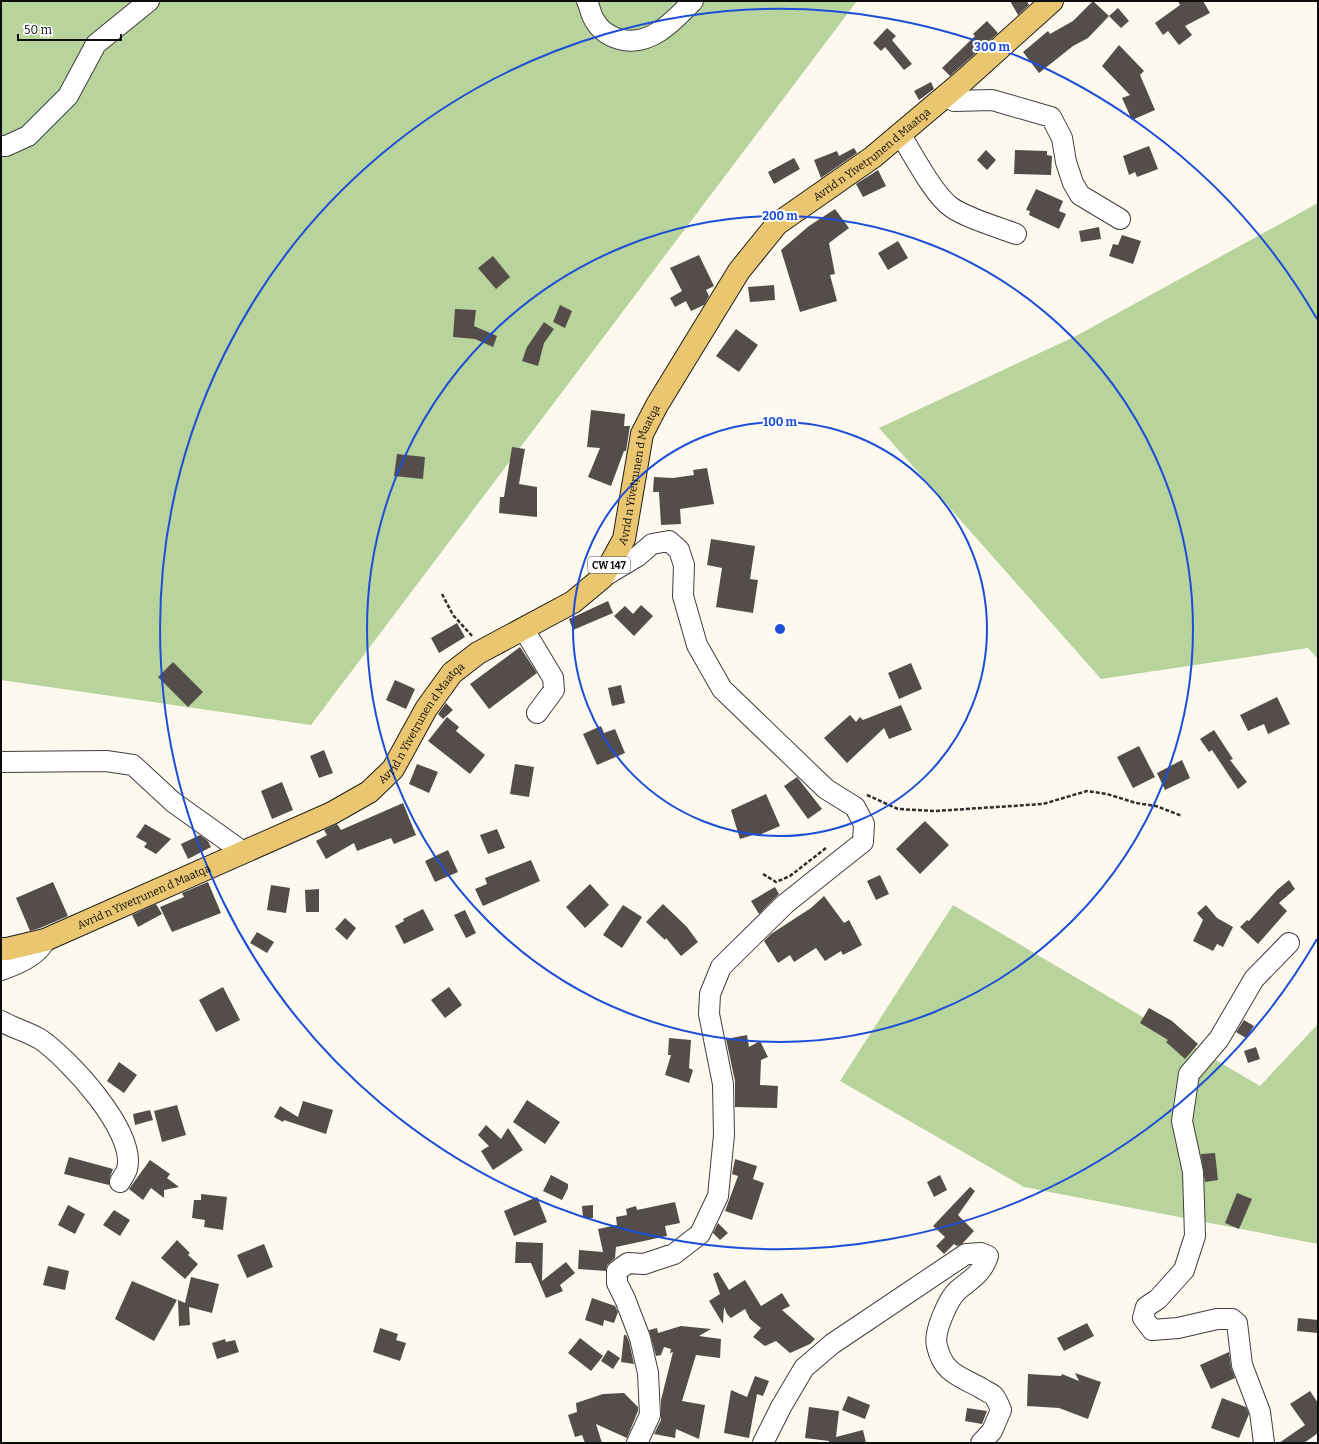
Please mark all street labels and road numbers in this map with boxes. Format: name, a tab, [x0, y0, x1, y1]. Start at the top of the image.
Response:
street label: Avrid n Yivetṛunen d Maatqa	[811, 105, 933, 204]
street label: Avrid n Yivetṛunen d Maatqa	[616, 403, 663, 548]
road number: CW 147	[588, 557, 630, 573]
street label: Avrid n Yivetṛunen d Maatqa	[376, 660, 467, 786]
street label: Avrid n Yivetṛunen d Maatqa	[75, 862, 213, 932]

